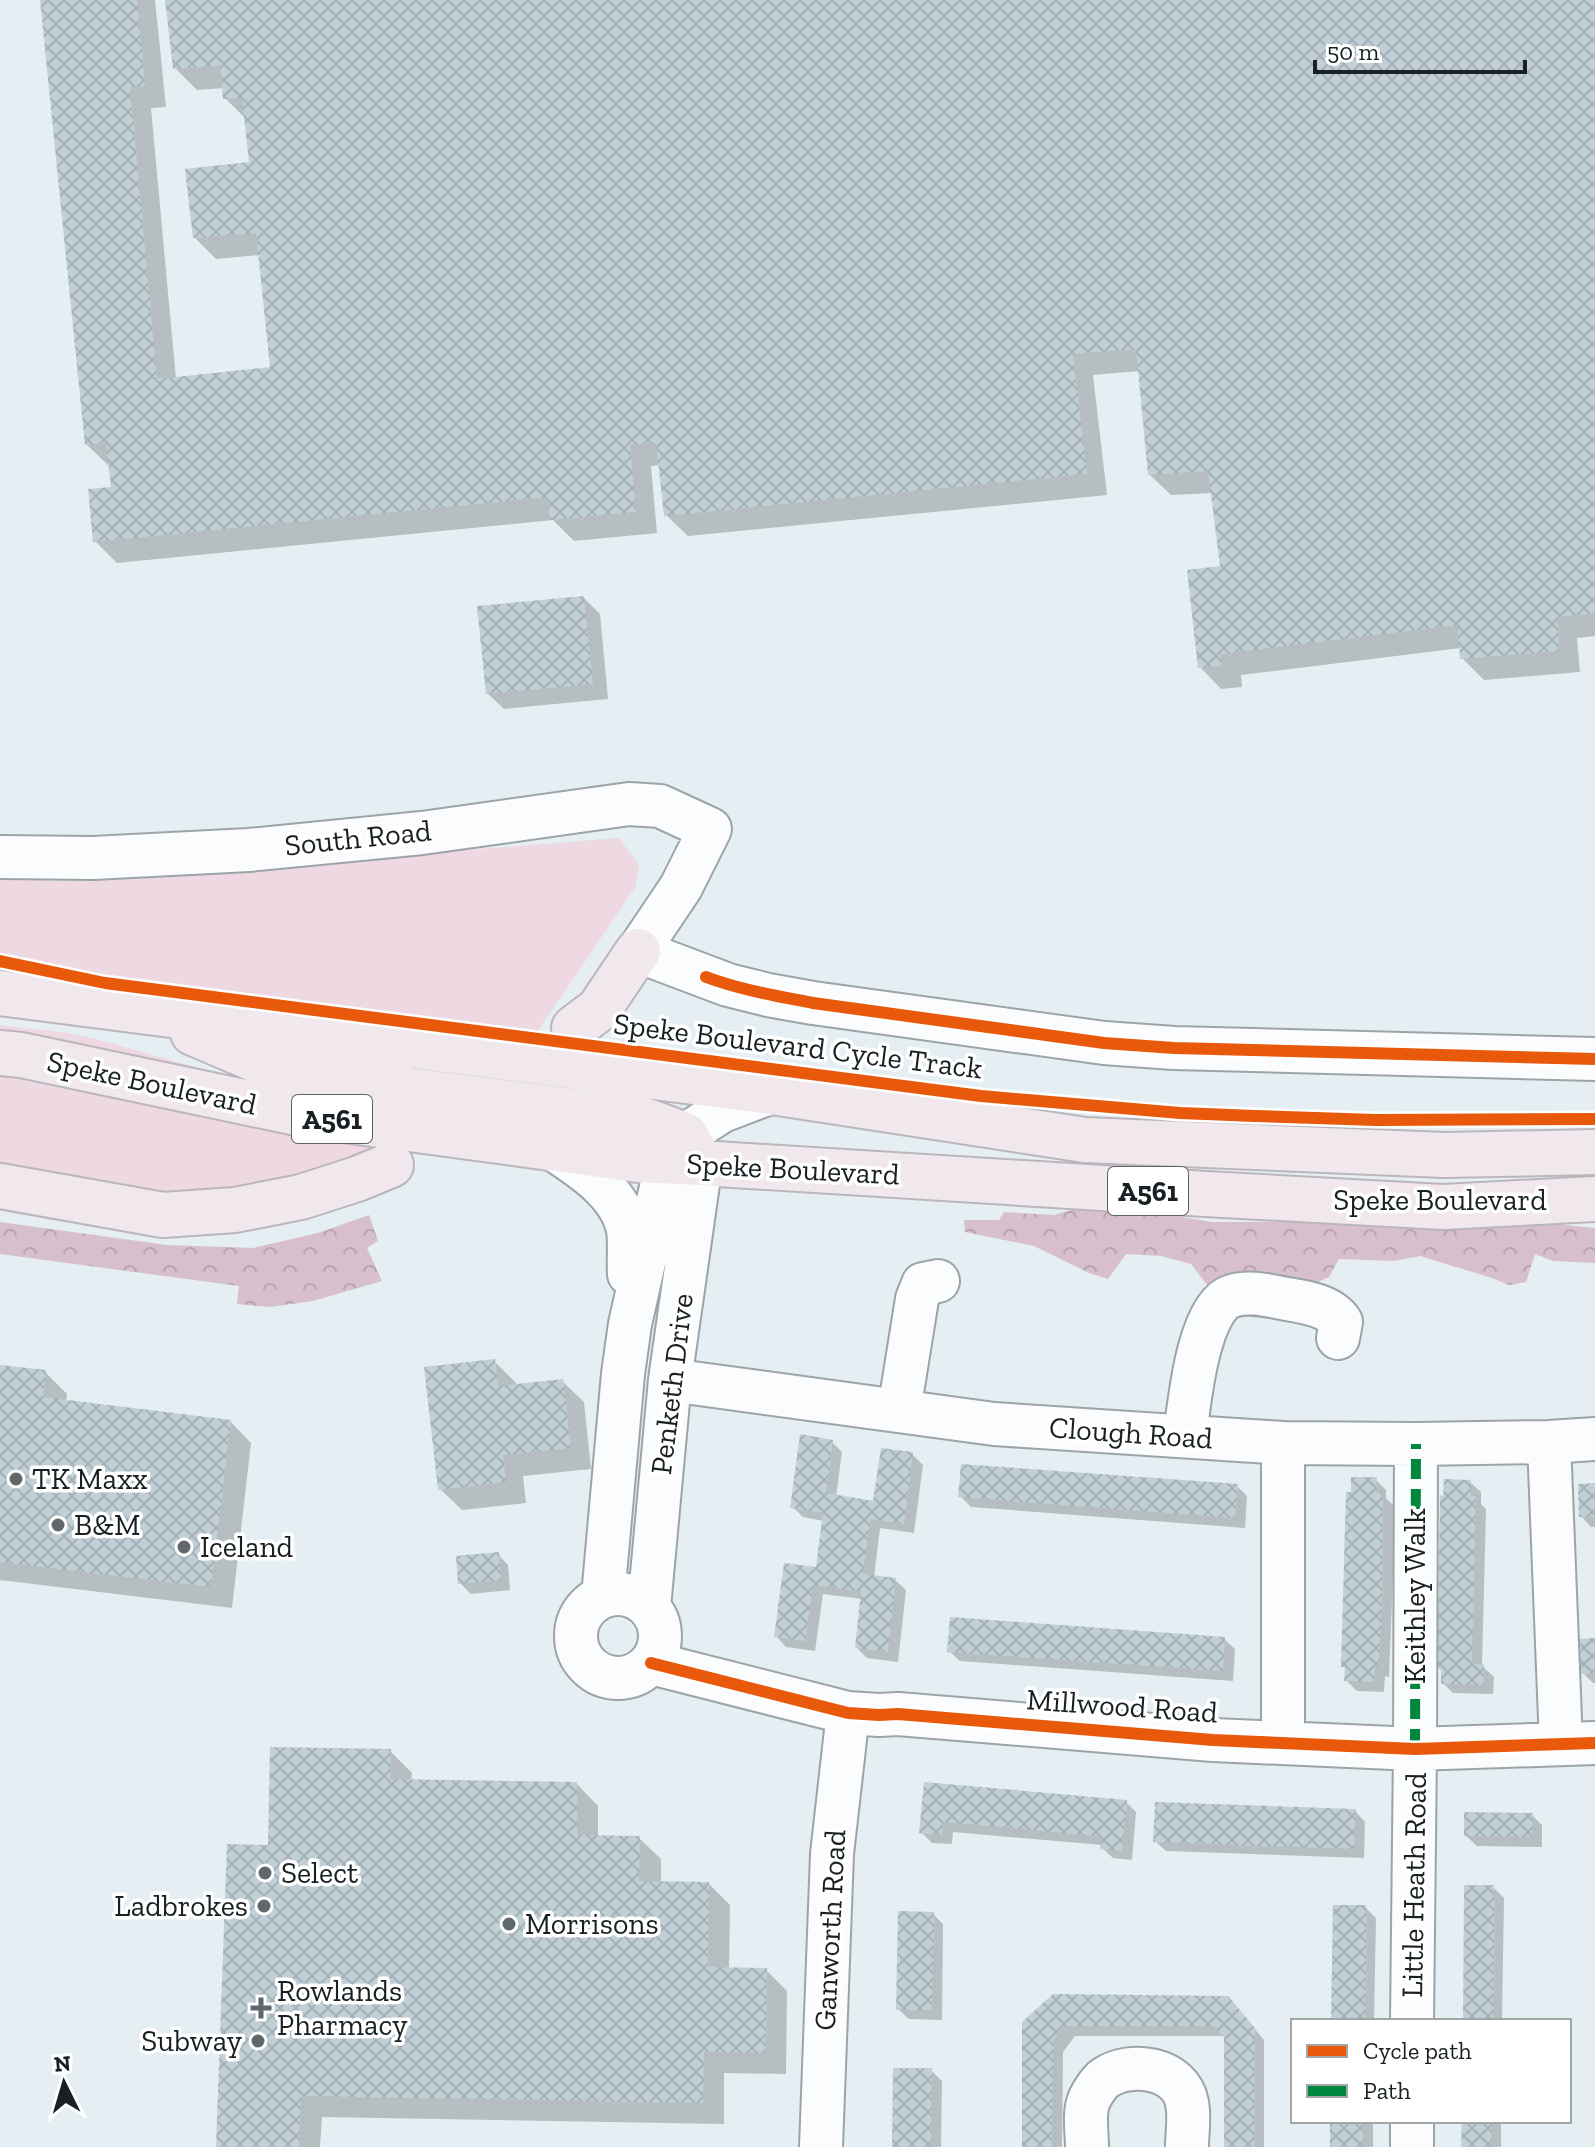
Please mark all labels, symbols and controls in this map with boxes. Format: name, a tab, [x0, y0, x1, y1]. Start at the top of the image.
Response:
scale bar	[1315, 24, 1525, 74]
text: 50 m	[1327, 37, 1380, 66]
street label: South Road	[283, 812, 434, 864]
street label: Speke Boulevard Cycle Track	[612, 1006, 985, 1087]
street label: Speke Boulevard	[44, 1043, 261, 1123]
road number: A561	[292, 1095, 372, 1143]
street label: Speke Boulevard	[686, 1145, 901, 1193]
road number: A561	[1108, 1167, 1188, 1215]
street label: Speke Boulevard	[1333, 1182, 1547, 1218]
street label: Penketh Drive	[643, 1291, 701, 1477]
street label: Clough Road	[1048, 1409, 1214, 1457]
place label: TK Maxx	[32, 1461, 148, 1497]
marker: TK Maxx	[7, 1470, 25, 1488]
place label: B&M	[74, 1507, 140, 1543]
street label: Keithley Walk	[1397, 1508, 1433, 1684]
marker: B&M	[49, 1516, 67, 1534]
place label: Iceland	[200, 1529, 294, 1565]
marker: Iceland	[175, 1538, 193, 1556]
street label: Millwood Road	[1025, 1681, 1219, 1731]
street label: Little Heath Road	[1394, 1771, 1434, 1998]
street label: Ganworth Road	[807, 1828, 853, 2032]
place label: Select	[281, 1855, 358, 1891]
marker: Select	[256, 1864, 274, 1882]
place label: Ladbrokes	[114, 1888, 248, 1924]
marker: Ladbrokes	[255, 1897, 273, 1915]
place label: Morrisons	[525, 1906, 659, 1942]
marker: Morrisons	[500, 1915, 518, 1933]
place label: Rowlands Pharmacy	[277, 1973, 408, 2043]
marker: Rowlands Pharmacy	[252, 1999, 270, 2017]
legend	[1291, 2019, 1571, 2123]
place label: Subway	[141, 2023, 243, 2059]
marker: Subway	[249, 2032, 267, 2050]
text: Cycle path	[1363, 2036, 1472, 2065]
north arrow	[24, 2043, 104, 2123]
text: N	[53, 2049, 72, 2078]
text: Path	[1363, 2076, 1411, 2105]

